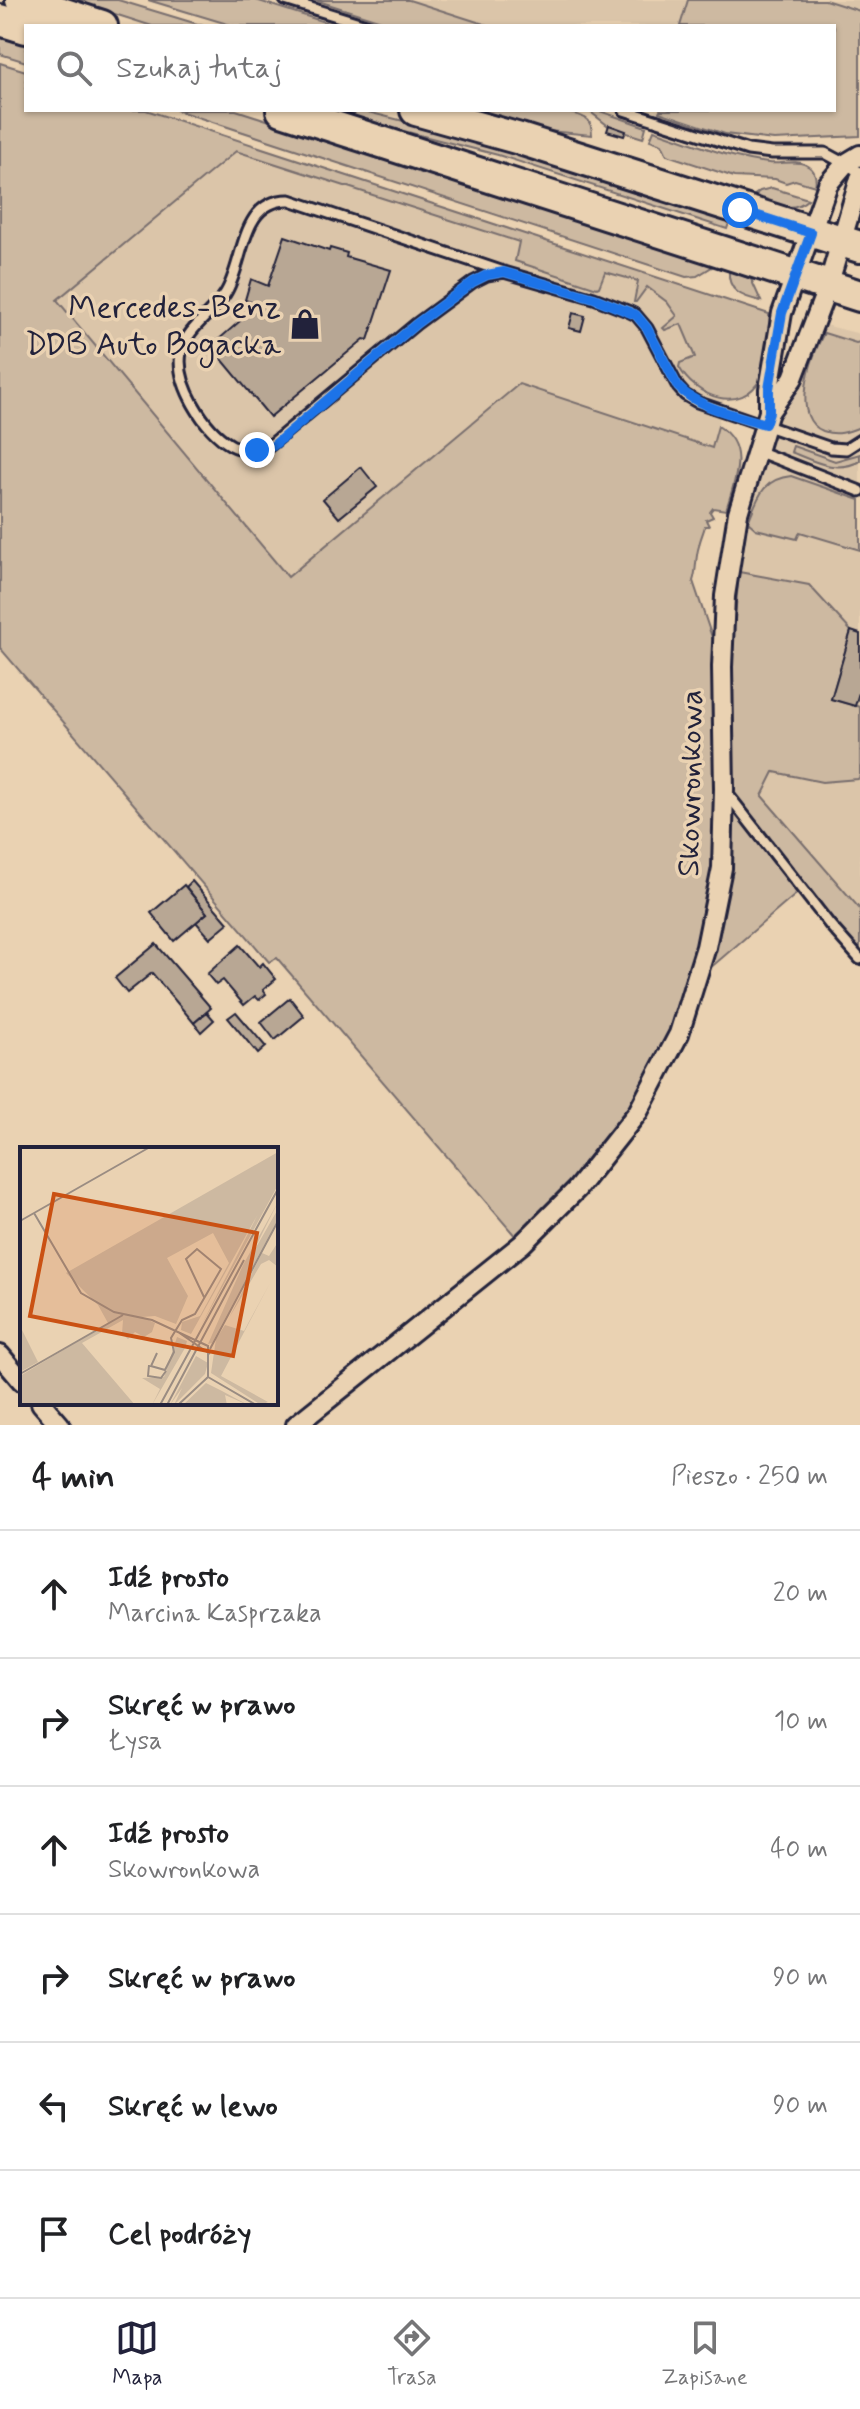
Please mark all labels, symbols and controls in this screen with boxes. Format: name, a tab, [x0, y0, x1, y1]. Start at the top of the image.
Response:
search box	[24, 24, 836, 112]
icon: search	[52, 46, 96, 90]
text: Szukaj tutaj	[116, 49, 282, 88]
route start	[722, 192, 758, 228]
place label: Mercedes-Benz DDB Auto Bogacka	[25, 287, 282, 368]
shop icon: Mercedes-Benz DDB Auto Bogacka	[288, 307, 322, 341]
route end	[239, 432, 275, 468]
street label: Skowronkowa	[668, 689, 714, 877]
inset map	[20, 1147, 278, 1405]
text: 4 min	[32, 1455, 115, 1500]
text: Pieszo · 250 m	[671, 1460, 828, 1494]
text: Idź prosto	[108, 1558, 229, 1597]
icon: ahead	[32, 1572, 76, 1616]
text: 20 m	[773, 1577, 828, 1611]
text: Marcina Kasprzaka	[108, 1597, 322, 1631]
text: Skręć w prawo	[108, 1686, 295, 1725]
icon: right	[32, 1700, 76, 1744]
text: 10 m	[774, 1705, 828, 1739]
text: Łysa	[108, 1725, 162, 1759]
text: Idź prosto	[108, 1814, 229, 1853]
icon: ahead	[32, 1828, 76, 1872]
text: 40 m	[770, 1833, 828, 1867]
text: Skowronkowa	[108, 1853, 260, 1887]
icon: right	[32, 1956, 76, 2000]
text: Skręć w prawo	[108, 1959, 295, 1998]
text: 90 m	[773, 1961, 828, 1995]
icon: left	[32, 2084, 76, 2128]
text: Skręć w lewo	[108, 2087, 278, 2126]
text: 90 m	[773, 2089, 828, 2123]
icon: arrive	[32, 2212, 76, 2256]
text: Cel podróży	[108, 2215, 252, 2254]
tab: Mapa	[112, 2316, 162, 2392]
tab: Trasa	[387, 2316, 437, 2392]
tab: Zapisane	[661, 2316, 748, 2392]

